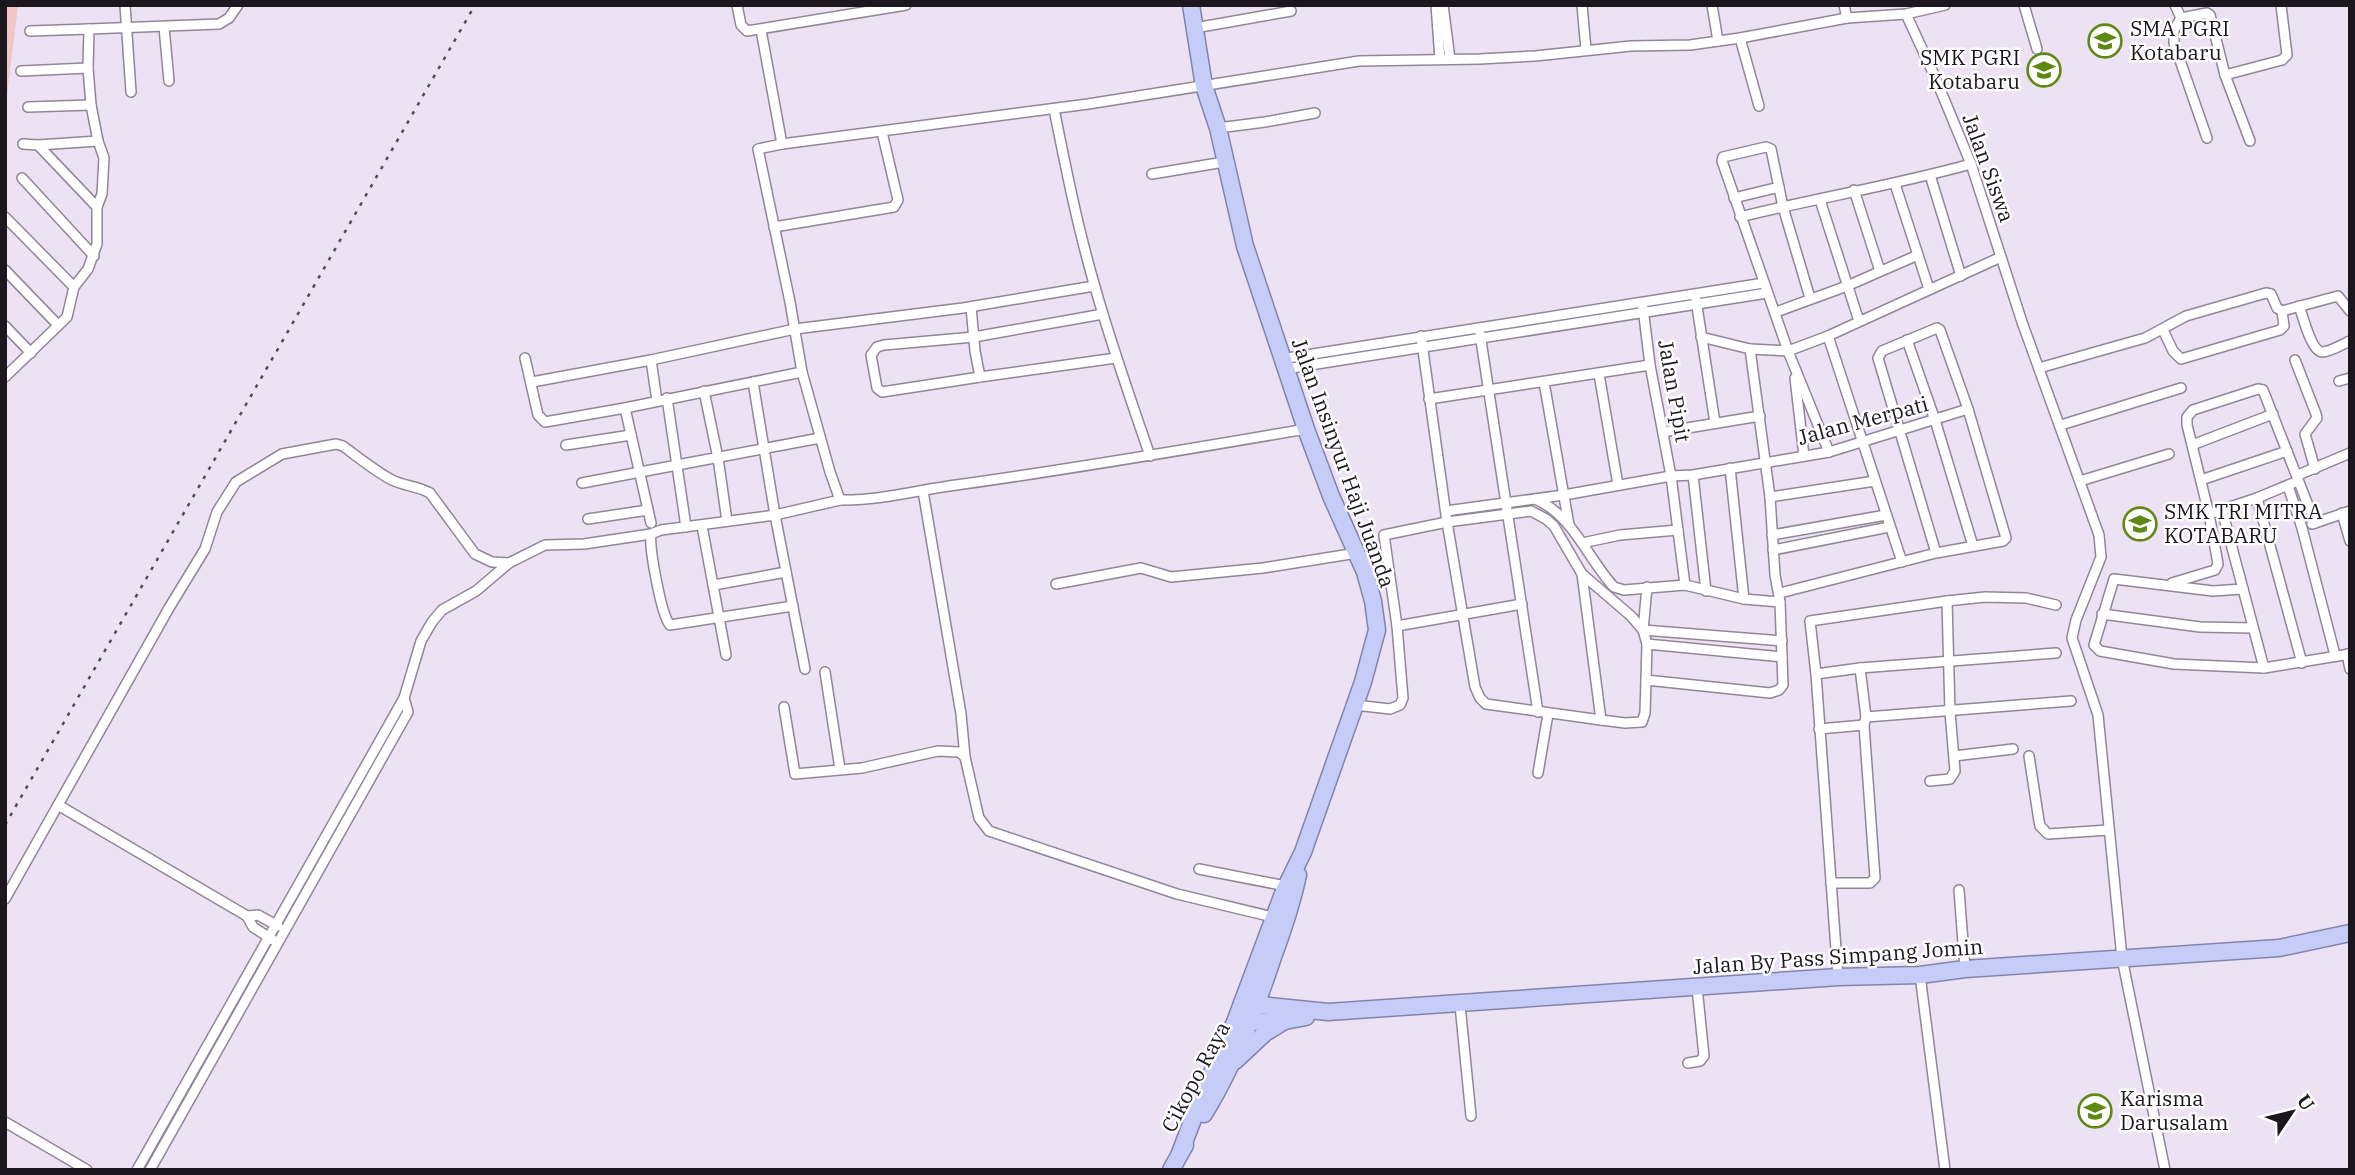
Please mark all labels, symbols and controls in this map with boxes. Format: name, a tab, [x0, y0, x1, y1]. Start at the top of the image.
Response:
place label: SMA PGRI Kotabaru	[2130, 14, 2230, 66]
school or university icon: SMA PGRI Kotabaru	[2086, 22, 2124, 60]
place label: SMK PGRI Kotabaru	[1920, 43, 2020, 95]
school or university icon: SMK PGRI Kotabaru	[2025, 51, 2063, 89]
street label: Jalan Siswa	[1956, 109, 2022, 226]
street label: Jalan Insinyur Haji Juanda	[1286, 334, 1402, 591]
street label: Jalan Pipit	[1652, 337, 1698, 444]
street label: Jalan Merpati	[1794, 389, 1931, 451]
place label: SMK TRI MITRA KOTABARU	[2164, 497, 2323, 549]
school or university icon: SMK TRI MITRA KOTABARU	[2121, 505, 2159, 543]
street label: Jalan By Pass Simpang Jomin	[1692, 932, 1984, 980]
street label: Cikopo Raya	[1154, 1016, 1236, 1137]
north arrow	[2257, 1077, 2327, 1147]
place label: Karisma Darusalam	[2120, 1084, 2229, 1136]
text: U	[2292, 1089, 2320, 1115]
school or university icon: Karisma Darusalam	[2076, 1092, 2114, 1130]

